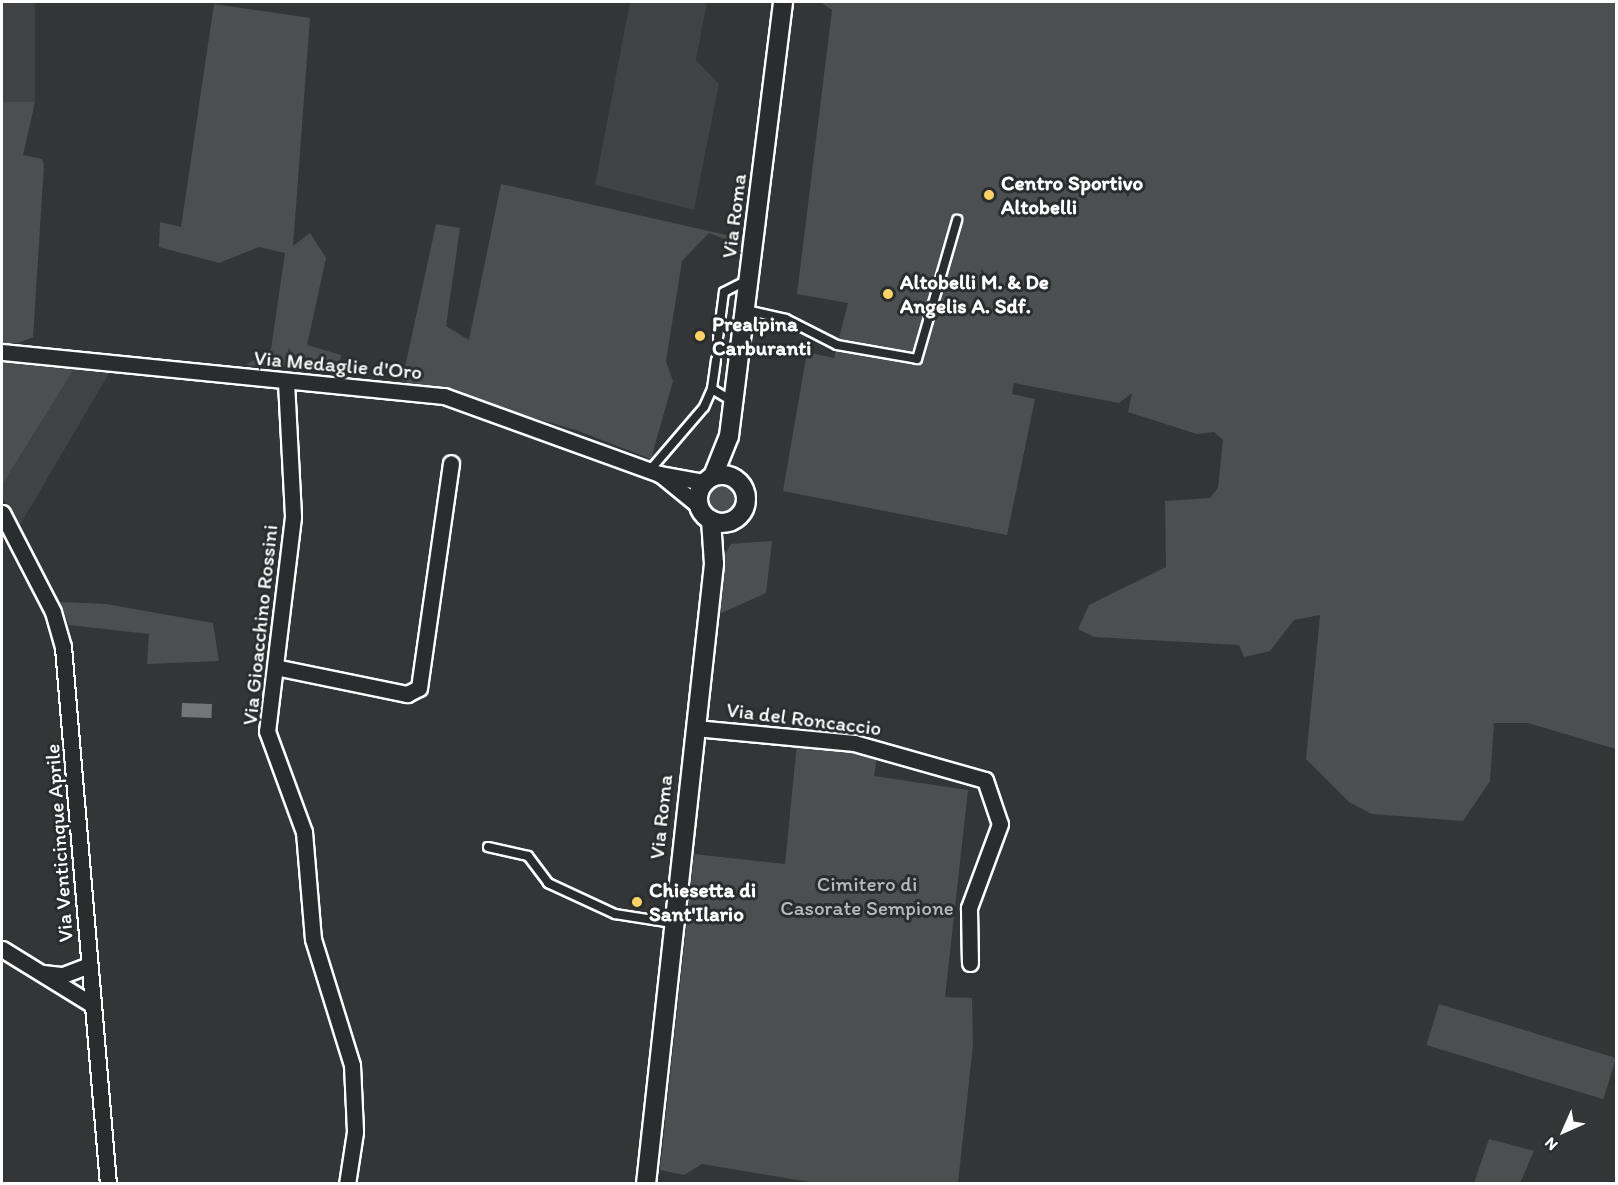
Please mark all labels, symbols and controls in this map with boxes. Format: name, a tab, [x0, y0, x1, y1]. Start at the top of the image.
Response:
place label: Centro Sportivo Altobelli	[1001, 170, 1143, 220]
street label: Via Roma	[716, 173, 752, 259]
marker: Centro Sportivo Altobelli	[982, 188, 996, 202]
place label: Altobelli M. & De Angelis A. Sdf.	[900, 269, 1049, 319]
marker: Altobelli M. & De Angelis A. Sdf.	[881, 287, 895, 301]
place label: Prealpina Carburanti	[712, 311, 811, 361]
marker: Prealpina Carburanti	[693, 329, 707, 343]
street label: Via Medaglie d'Oro	[254, 345, 422, 385]
street label: Via Gioacchino Rossini	[237, 523, 283, 727]
street label: Via del Roncaccio	[725, 697, 883, 741]
street label: Via Venticinque Aprile	[40, 744, 78, 942]
street label: Via Roma	[644, 774, 678, 860]
park label: Cimitero di Casorate Sempione	[780, 871, 954, 921]
place label: Chiesetta di Sant'Ilario	[649, 877, 756, 927]
marker: Chiesetta di Sant'Ilario	[630, 895, 644, 909]
north arrow	[1534, 1101, 1594, 1161]
text: N	[1540, 1134, 1561, 1155]

